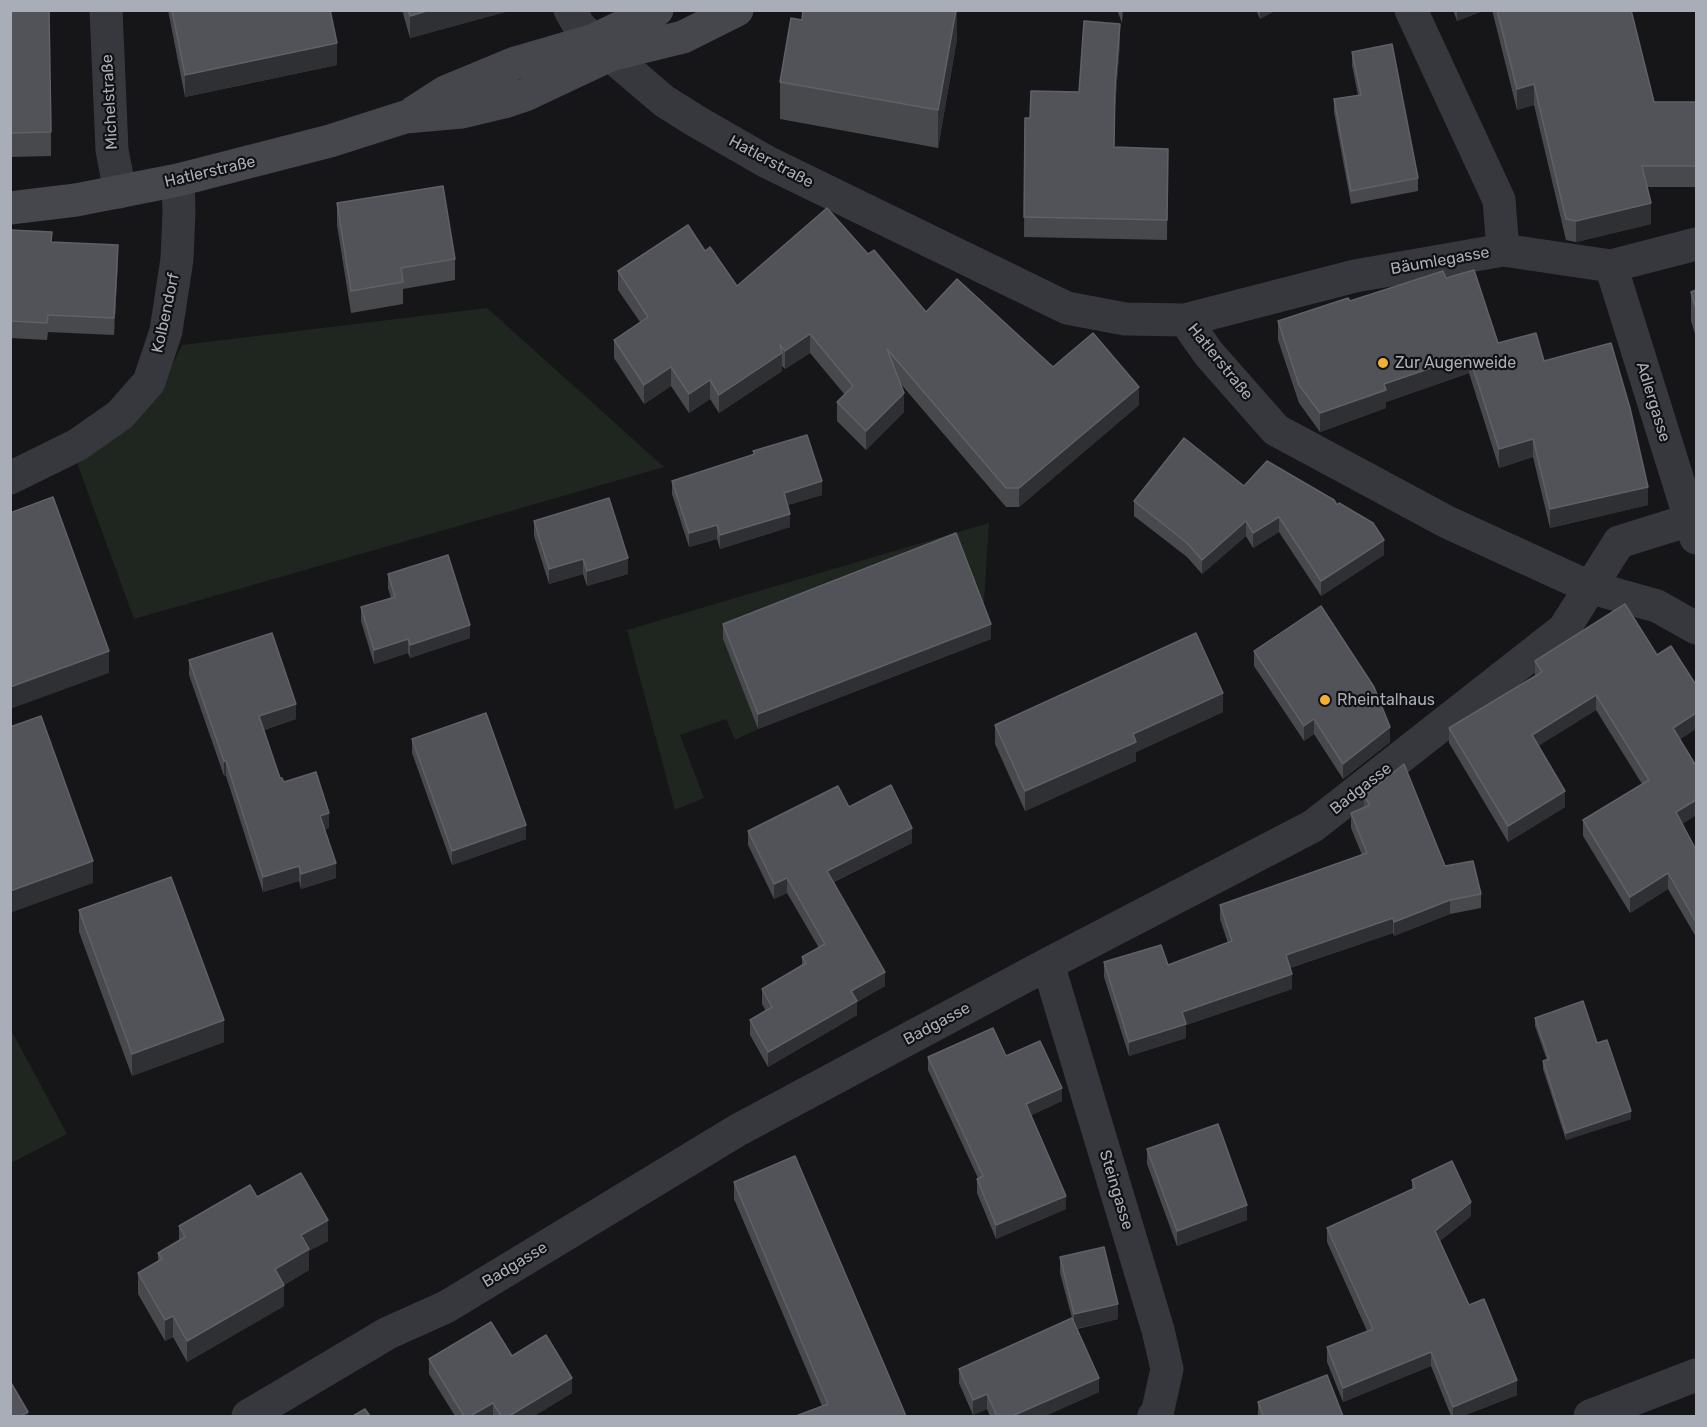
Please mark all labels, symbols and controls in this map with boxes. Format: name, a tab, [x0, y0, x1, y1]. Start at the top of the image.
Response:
street label: Michelstraße	[98, 54, 122, 150]
street label: Hatlerstraße	[725, 132, 817, 192]
street label: Hatlerstraße	[163, 152, 257, 192]
street label: Bäumlegasse	[1389, 243, 1491, 279]
street label: Kolbendorf	[148, 271, 184, 355]
street label: Hatlerstraße	[1183, 320, 1257, 404]
place label: Zur Augenweide	[1395, 353, 1516, 373]
marker: Zur Augenweide	[1376, 356, 1390, 370]
street label: Adlergasse	[1632, 360, 1674, 444]
place label: Rheintalhaus	[1337, 690, 1435, 710]
marker: Rheintalhaus	[1318, 693, 1332, 707]
street label: Badgasse	[1326, 759, 1396, 819]
street label: Badgasse	[900, 998, 974, 1050]
street label: Steingasse	[1095, 1148, 1137, 1232]
street label: Badgasse	[479, 1238, 551, 1292]

